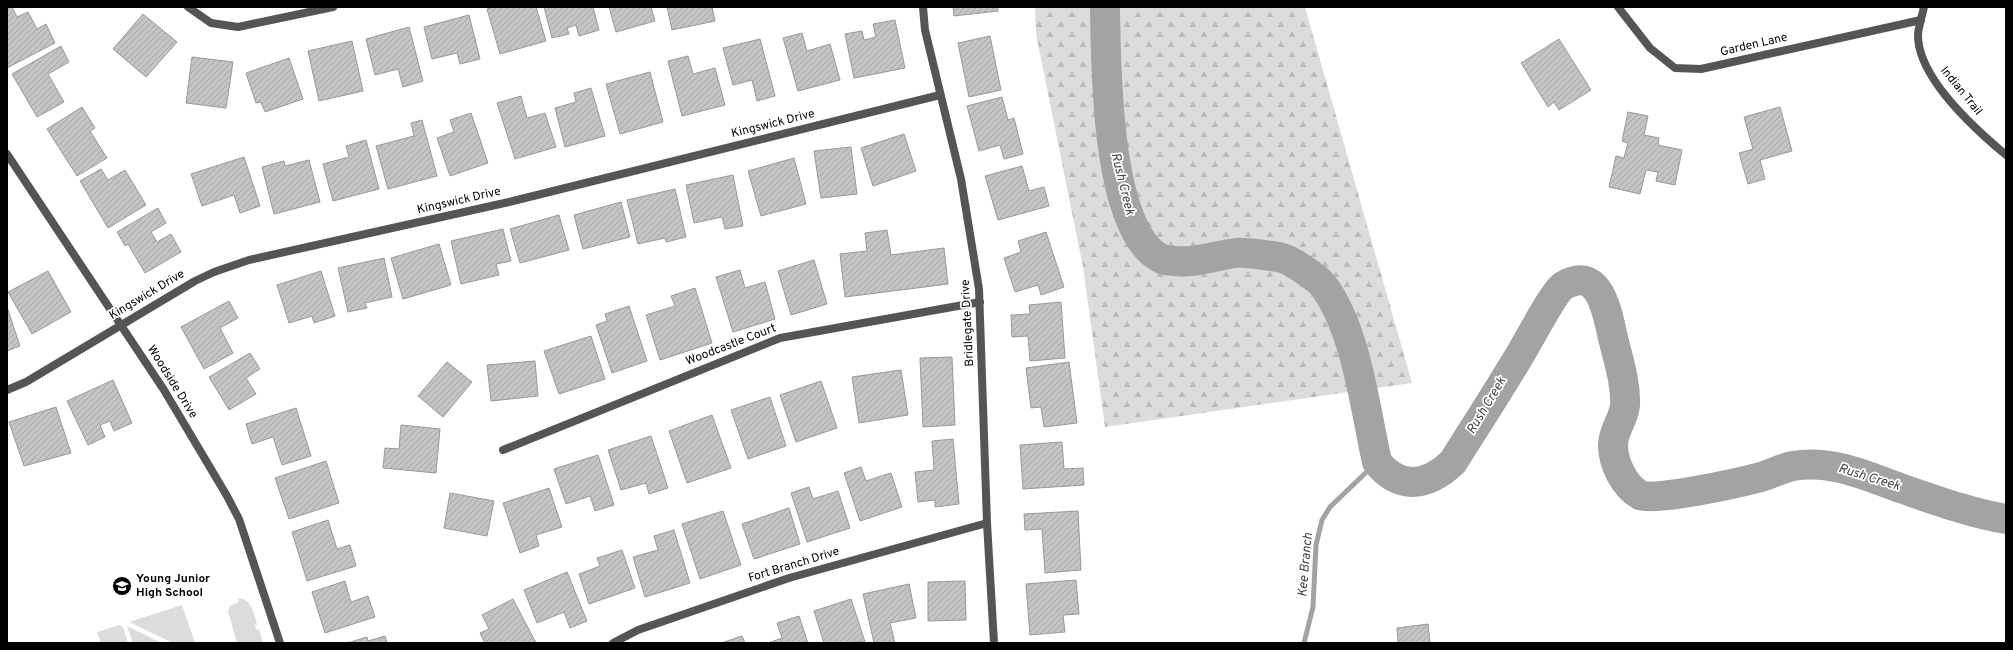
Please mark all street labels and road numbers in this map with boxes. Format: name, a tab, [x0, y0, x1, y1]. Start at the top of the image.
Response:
street label: Garden Lane	[1719, 29, 1789, 61]
street label: Indian Trail	[1936, 63, 1986, 119]
street label: Kingswick Drive	[730, 106, 816, 142]
street label: Kingswick Drive	[416, 184, 502, 218]
street label: Kingswick Drive	[106, 266, 188, 324]
street label: Bridlegate Drive	[958, 279, 978, 367]
street label: Woodcastle Court	[684, 320, 778, 370]
street label: Woodside Drive	[143, 342, 201, 422]
street label: Fort Branch Drive	[747, 544, 841, 586]

